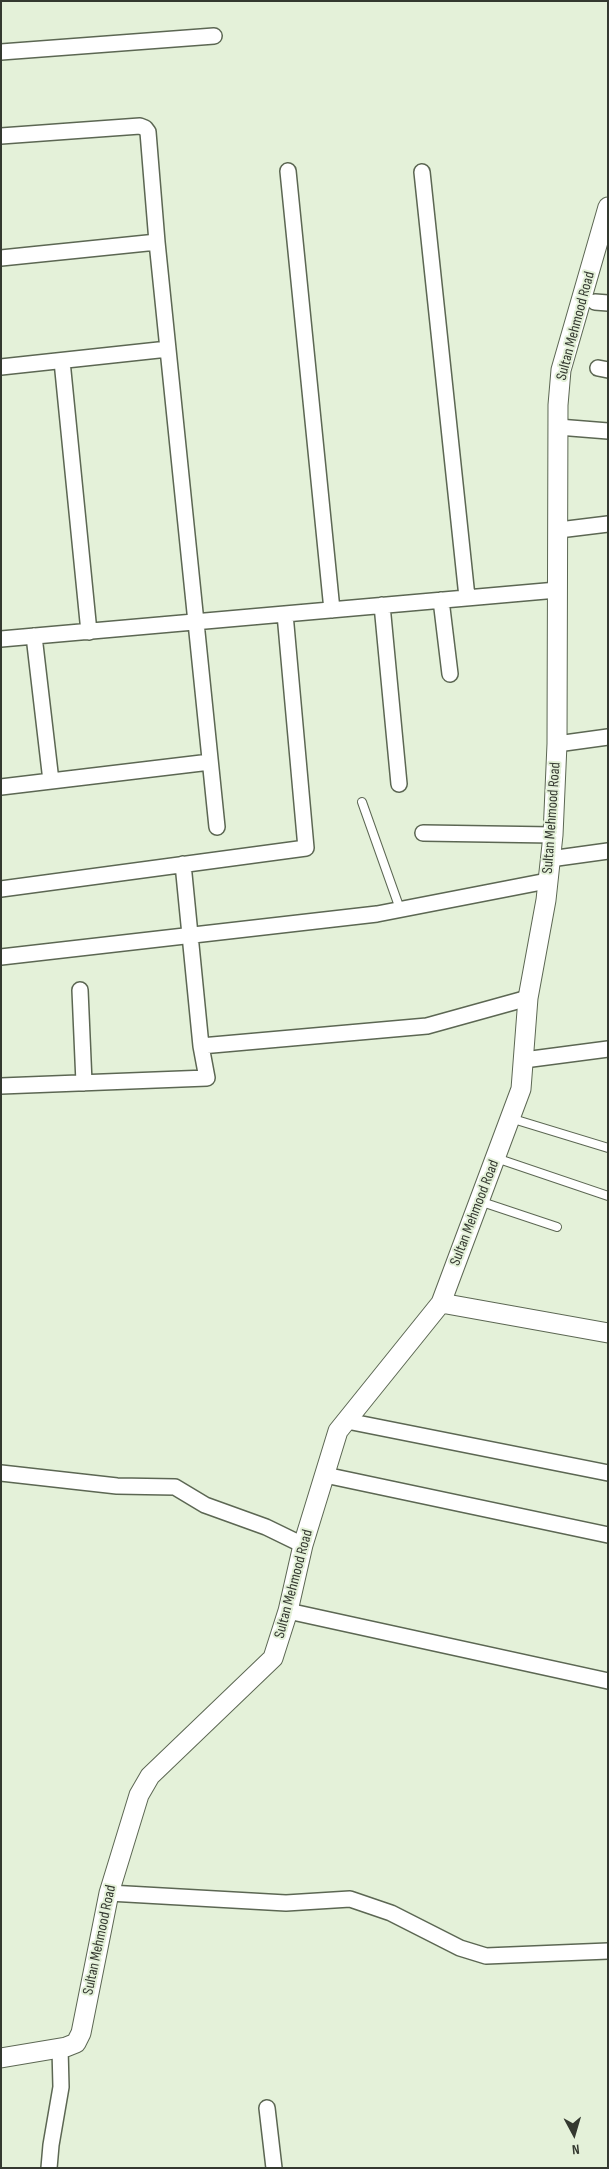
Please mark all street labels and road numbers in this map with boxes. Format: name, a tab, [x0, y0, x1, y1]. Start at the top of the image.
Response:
street label: Sultan Mehmood Road	[553, 270, 599, 382]
street label: Sultan Mehmood Road	[539, 762, 565, 874]
street label: Sultan Mehmood Road	[447, 1158, 503, 1268]
street label: Sultan Mehmood Road	[271, 1528, 317, 1640]
street label: Sultan Mehmood Road	[80, 1884, 120, 1996]

